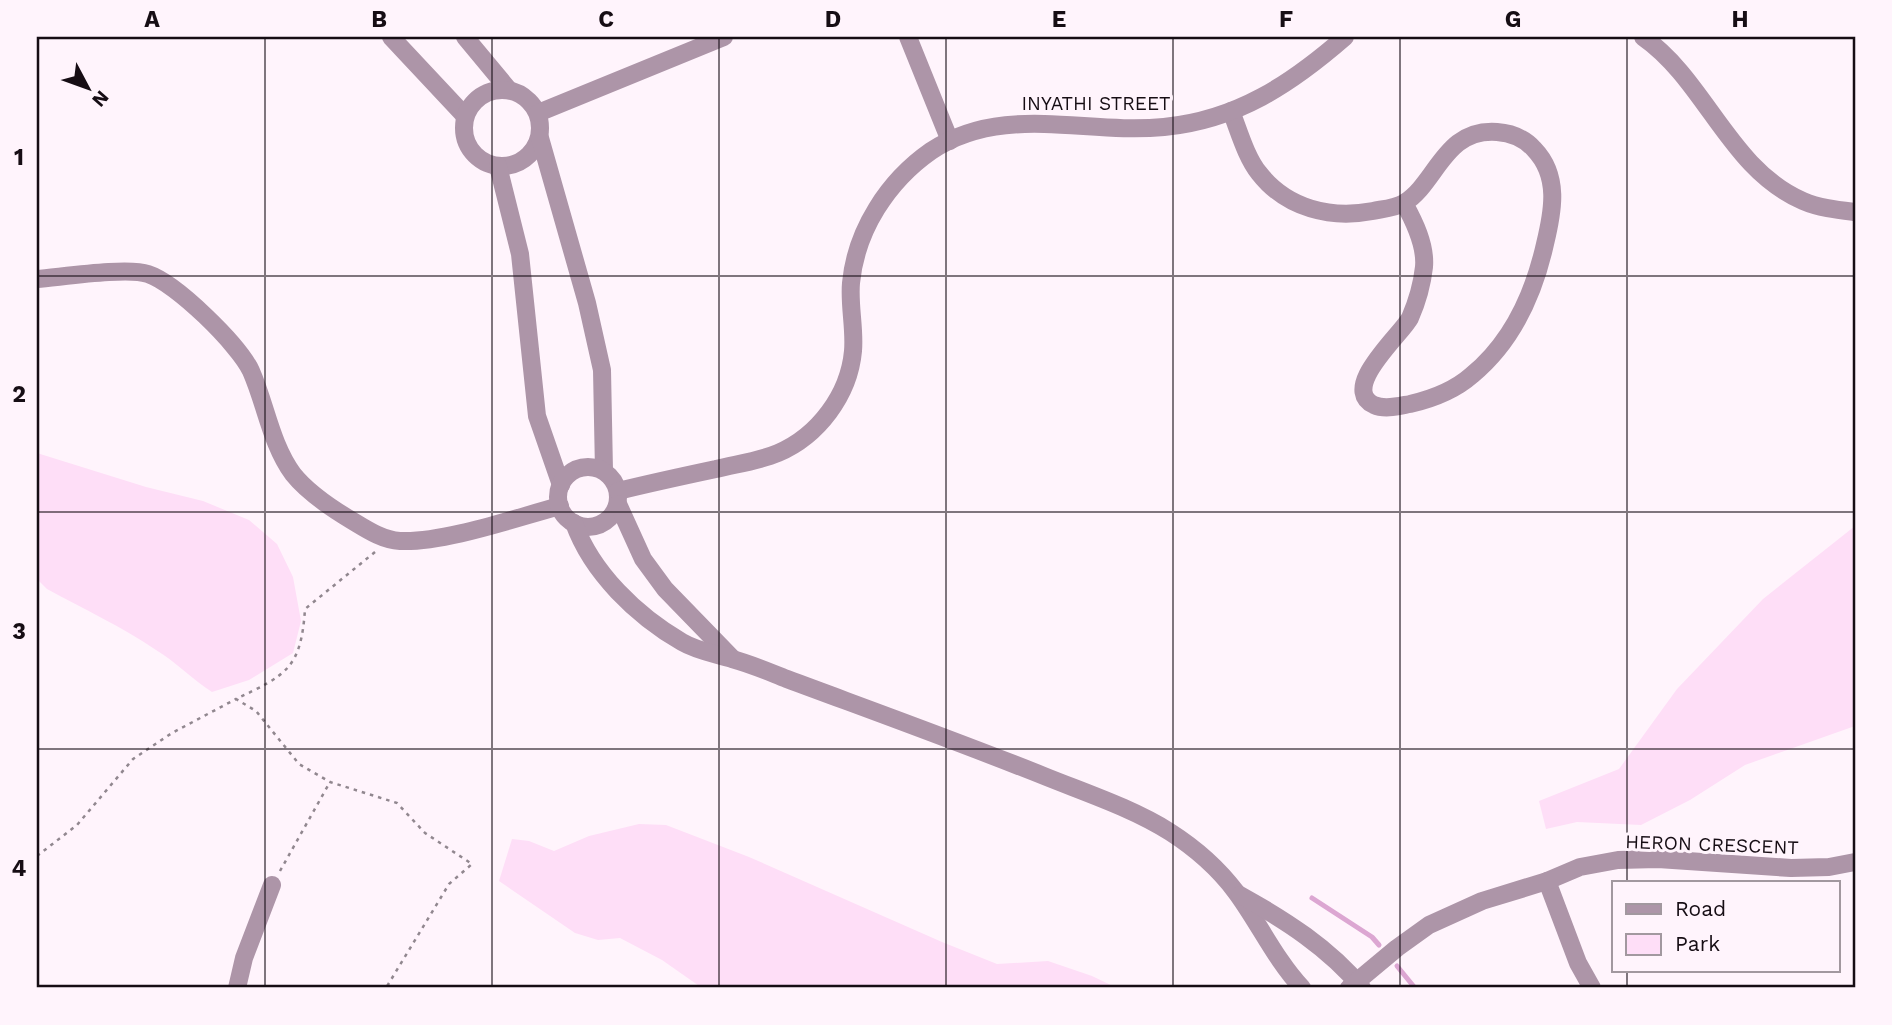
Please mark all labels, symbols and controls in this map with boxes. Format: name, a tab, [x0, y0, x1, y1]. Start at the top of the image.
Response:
text: A	[144, 6, 160, 33]
text: B	[371, 6, 387, 33]
text: C	[598, 6, 614, 33]
text: D	[825, 6, 841, 33]
text: E	[1052, 6, 1066, 33]
text: F	[1279, 6, 1293, 33]
text: G	[1505, 6, 1521, 33]
text: H	[1731, 6, 1749, 33]
north arrow	[52, 52, 122, 122]
text: N	[87, 86, 114, 112]
street label: INYATHI STREET	[1022, 92, 1171, 115]
text: 1	[14, 144, 24, 171]
text: 2	[12, 381, 26, 408]
text: 3	[12, 618, 26, 645]
street label: HERON CRESCENT	[1625, 830, 1799, 859]
text: 4	[12, 855, 27, 882]
legend	[1612, 881, 1840, 972]
text: Road	[1675, 896, 1726, 921]
text: Park	[1675, 931, 1720, 956]

